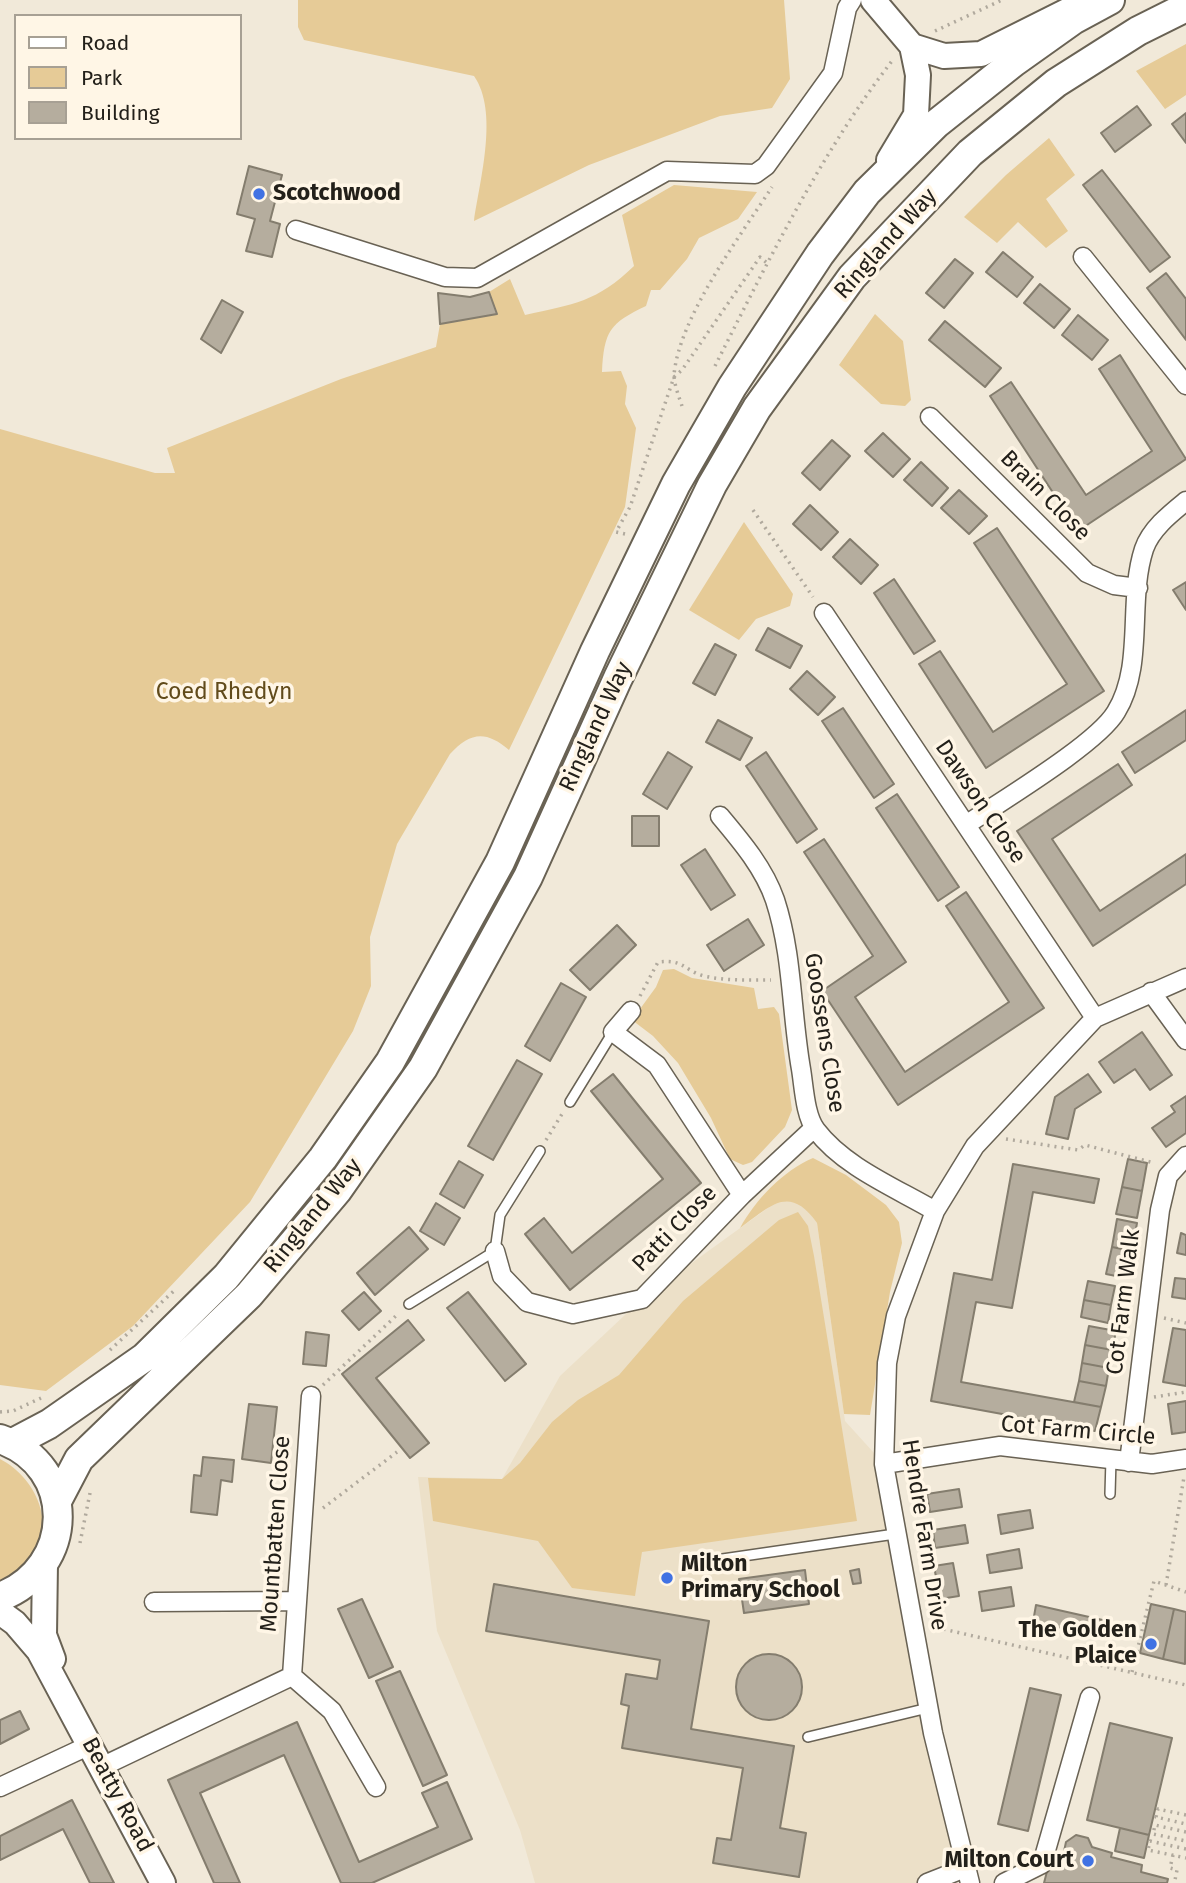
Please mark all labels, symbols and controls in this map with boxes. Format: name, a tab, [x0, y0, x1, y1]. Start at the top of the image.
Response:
legend	[14, 14, 242, 140]
text: Road	[81, 30, 129, 56]
text: Park	[81, 65, 122, 91]
text: Building	[81, 100, 160, 126]
place label: Scotchwood	[273, 180, 401, 208]
street label: Ringland Way	[829, 183, 943, 305]
marker: Scotchwood	[251, 186, 267, 202]
street label: Brain Close	[994, 445, 1096, 547]
street label: Ringland Way	[554, 658, 638, 796]
park label: Coed Rhedyn	[156, 679, 292, 707]
street label: Dawson Close	[929, 735, 1031, 869]
street label: Goossens Close	[798, 951, 850, 1115]
street label: Ringland Way	[258, 1153, 368, 1279]
street label: Patti Close	[627, 1180, 723, 1278]
street label: Cot Farm Walk	[1101, 1228, 1147, 1376]
street label: Cot Farm Circle	[1000, 1410, 1156, 1452]
street label: Mountbatten Close	[255, 1435, 297, 1633]
street label: Hendre Farm Drive	[895, 1437, 953, 1633]
place label: Milton Primary School	[681, 1551, 840, 1605]
marker: Milton Primary School	[659, 1570, 675, 1586]
place label: The Golden Plaice	[1018, 1617, 1137, 1671]
marker: The Golden Plaice	[1143, 1636, 1159, 1652]
street label: Beatty Road	[75, 1733, 159, 1857]
place label: Milton Court	[945, 1847, 1074, 1875]
marker: Milton Court	[1080, 1853, 1096, 1869]

